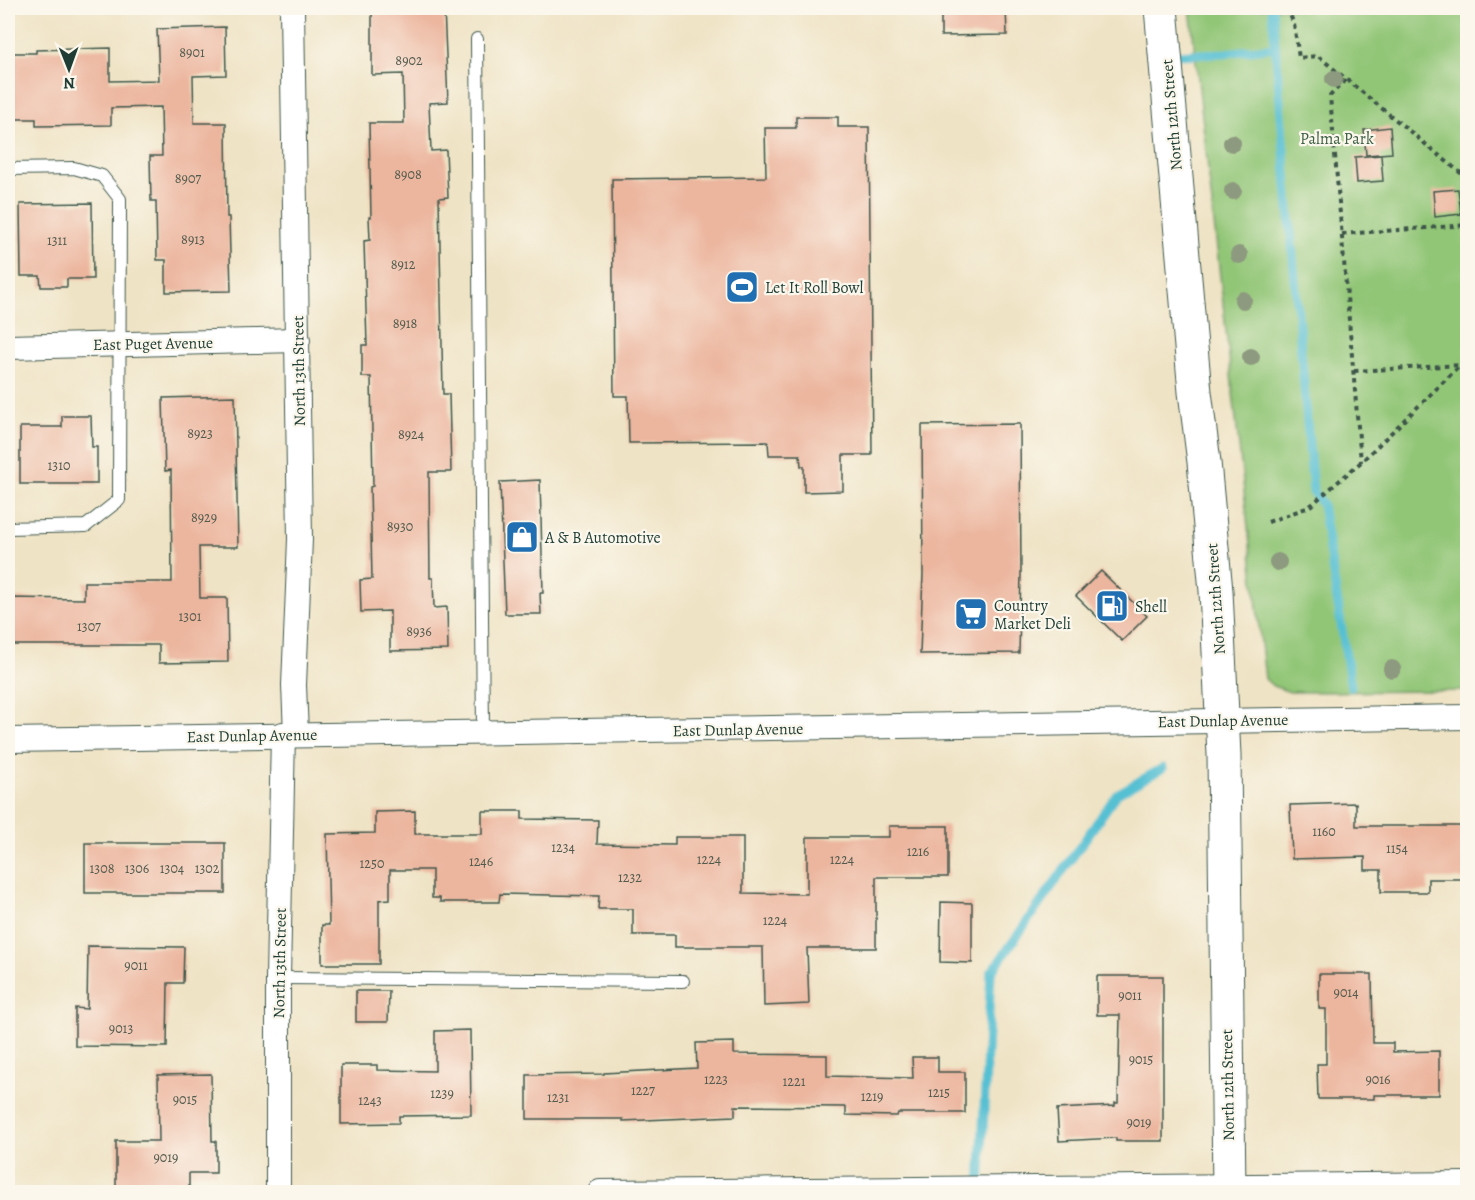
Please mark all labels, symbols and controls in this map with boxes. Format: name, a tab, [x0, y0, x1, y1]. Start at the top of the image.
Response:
north arrow	[39, 39, 99, 99]
house number: 8901	[179, 43, 205, 62]
house number: 8902	[395, 51, 423, 70]
street label: North 12th Street	[1156, 58, 1188, 172]
text: N	[63, 72, 75, 94]
park label: Palma Park	[1300, 128, 1374, 150]
house number: 8908	[394, 165, 422, 184]
house number: 8907	[175, 169, 201, 188]
house number: 8913	[181, 230, 205, 249]
house number: 1311	[47, 231, 67, 250]
house number: 8912	[391, 255, 416, 274]
sports icon: Let It Roll Bowl	[724, 269, 760, 305]
place label: Let It Roll Bowl	[765, 277, 864, 299]
house number: 8918	[393, 314, 418, 333]
street label: North 13th Street	[287, 315, 311, 427]
street label: East Puget Avenue	[93, 332, 213, 356]
house number: 8923	[187, 424, 213, 443]
house number: 8924	[398, 425, 424, 444]
house number: 1310	[48, 456, 70, 475]
house number: 8929	[191, 508, 217, 527]
house number: 8930	[387, 517, 413, 536]
shop icon: A & B Automotive	[504, 519, 540, 555]
place label: A & B Automotive	[544, 527, 661, 549]
street label: North 12th Street	[1201, 542, 1231, 655]
fuel station icon: Shell	[1094, 588, 1130, 624]
place label: Country Market Deli	[994, 595, 1071, 635]
supermarket icon: Country Market Deli	[953, 596, 989, 632]
place label: Shell	[1135, 596, 1167, 618]
house number: 1301	[179, 607, 202, 626]
house number: 1307	[77, 617, 101, 636]
house number: 8936	[406, 622, 432, 641]
street label: East Dunlap Avenue	[1157, 709, 1289, 733]
street label: East Dunlap Avenue	[672, 718, 804, 742]
street label: East Dunlap Avenue	[186, 724, 318, 748]
house number: 1160	[1312, 822, 1336, 841]
house number: 1234	[551, 838, 575, 857]
house number: 1154	[1386, 839, 1408, 858]
house number: 1216	[907, 842, 929, 861]
house number: 1224	[697, 850, 721, 869]
house number: 1224	[830, 850, 854, 869]
house number: 1246	[469, 852, 493, 871]
house number: 1250	[360, 854, 384, 873]
house number: 1308	[90, 859, 115, 878]
house number: 1306	[125, 859, 149, 878]
house number: 1304	[160, 859, 184, 878]
house number: 1302	[195, 859, 220, 878]
house number: 1232	[618, 868, 642, 887]
street label: North 13th Street	[268, 907, 292, 1019]
house number: 1224	[763, 911, 787, 930]
house number: 9011	[124, 956, 148, 975]
house number: 9014	[1334, 983, 1358, 1002]
house number: 9011	[1118, 986, 1142, 1005]
house number: 9013	[109, 1019, 133, 1038]
street label: North 12th Street	[1216, 1029, 1240, 1141]
house number: 9015	[1129, 1050, 1153, 1069]
house number: 1223	[704, 1070, 728, 1089]
house number: 9016	[1365, 1070, 1391, 1089]
house number: 1221	[783, 1072, 806, 1091]
house number: 1227	[631, 1081, 655, 1100]
house number: 1215	[928, 1083, 950, 1102]
house number: 1239	[430, 1084, 454, 1103]
house number: 1219	[861, 1087, 883, 1106]
house number: 1231	[547, 1088, 569, 1107]
house number: 9015	[173, 1090, 197, 1109]
house number: 1243	[358, 1091, 382, 1110]
house number: 9019	[1127, 1113, 1152, 1132]
house number: 9019	[154, 1148, 179, 1167]

